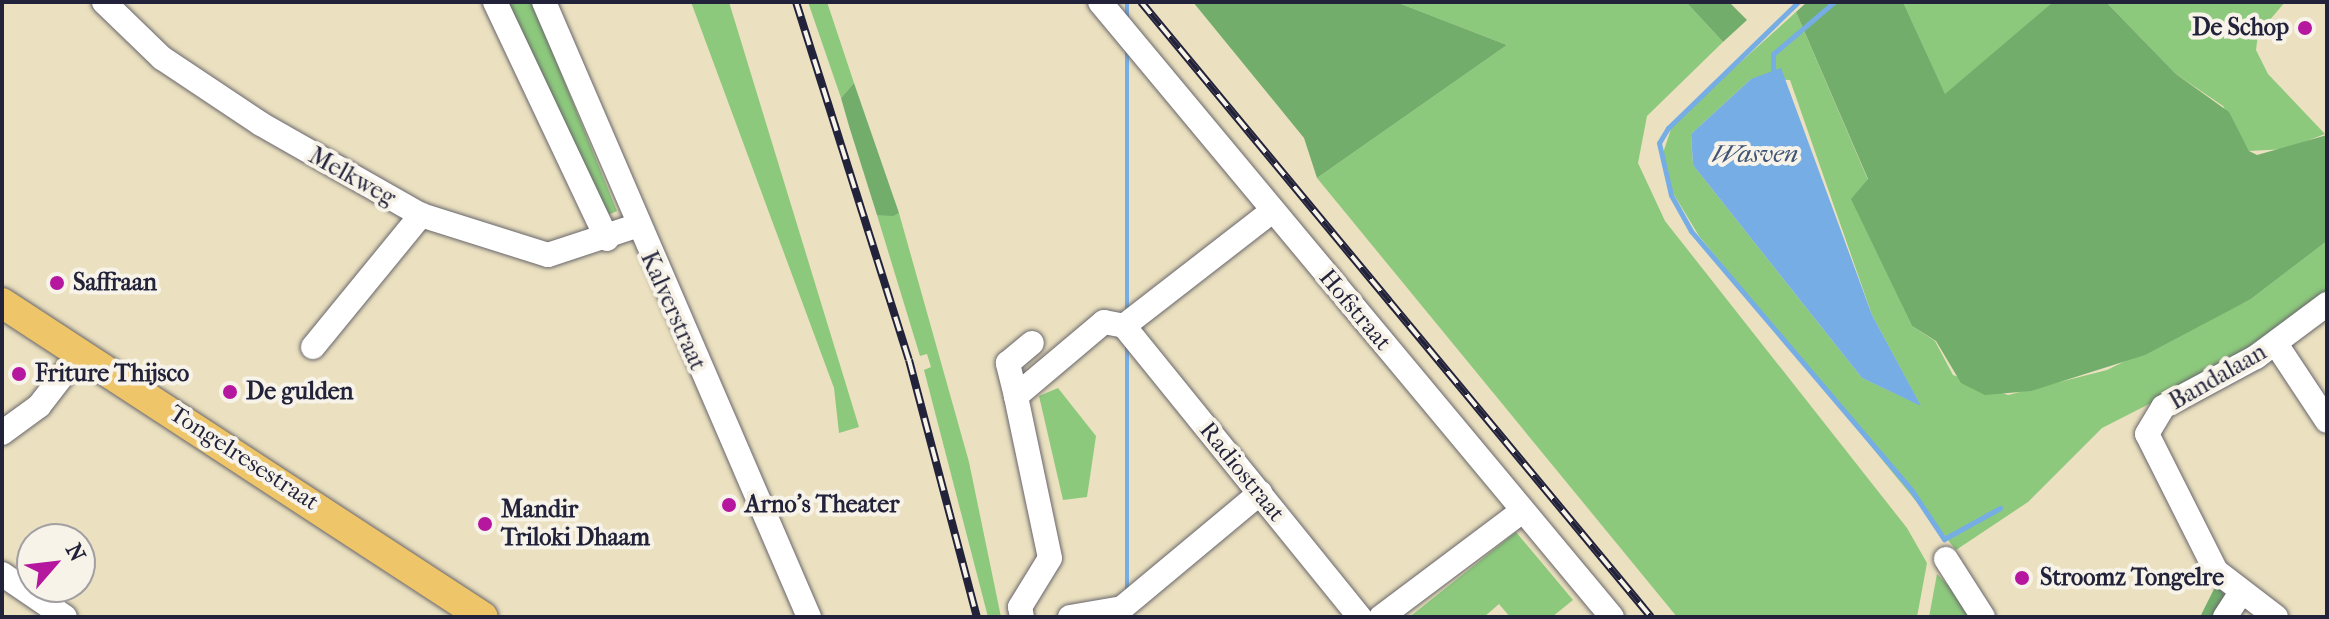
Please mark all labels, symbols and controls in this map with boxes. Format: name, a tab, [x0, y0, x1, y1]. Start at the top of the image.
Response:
place label: De Schop	[2192, 14, 2289, 42]
marker: De Schop	[2296, 19, 2314, 37]
water label: Wasven	[1712, 138, 1798, 170]
street label: Melkweg	[304, 141, 400, 213]
street label: Kalverstraat	[634, 247, 712, 375]
street label: Hofstraat	[1313, 264, 1397, 356]
place label: Saffraan	[73, 269, 157, 297]
marker: Saffraan	[48, 274, 66, 292]
street label: Bandalaan	[2164, 338, 2272, 416]
place label: Friture Thijsco	[35, 360, 189, 388]
marker: Friture Thijsco	[10, 365, 28, 383]
place label: De gulden	[246, 378, 353, 406]
marker: De gulden	[221, 383, 239, 401]
street label: Tongelresestraat	[164, 399, 324, 517]
street label: Radiostraat	[1193, 417, 1291, 527]
place label: Arno's Theater	[745, 491, 899, 519]
place label: Mandir Triloki Dhaam	[501, 496, 650, 552]
marker: Arno's Theater	[720, 496, 738, 514]
marker: Mandir Triloki Dhaam	[476, 515, 494, 533]
north arrow	[16, 523, 96, 603]
text: N	[60, 539, 91, 566]
place label: Stroomz Tongelre	[2040, 564, 2224, 592]
marker: Stroomz Tongelre	[2011, 567, 2033, 589]

